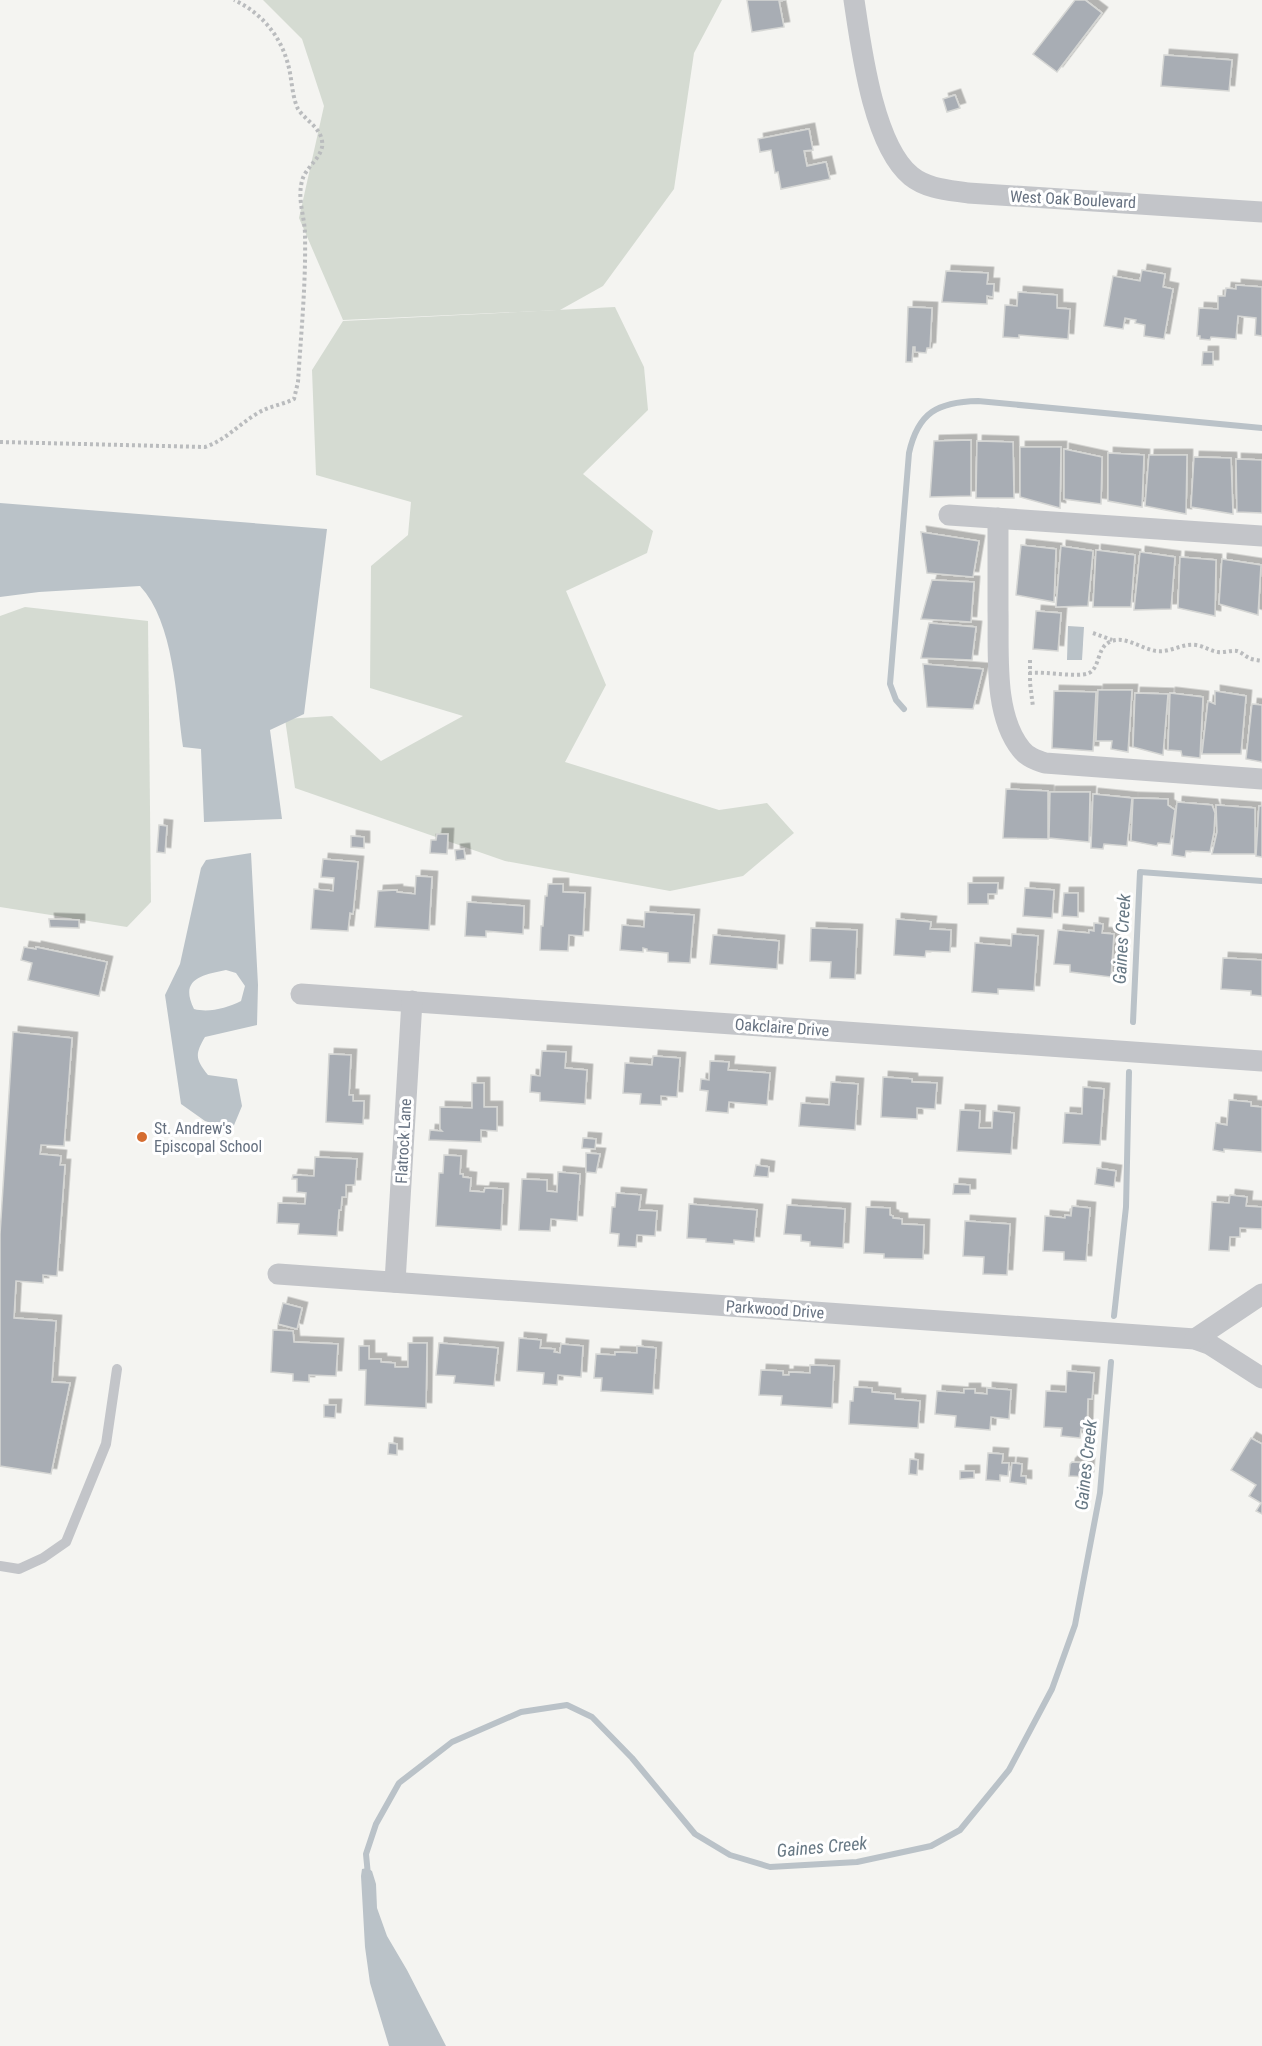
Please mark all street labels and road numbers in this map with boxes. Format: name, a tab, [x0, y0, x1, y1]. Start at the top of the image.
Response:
street label: West Oak Boulevard	[1010, 187, 1136, 212]
street label: Oakclaire Drive	[734, 1015, 830, 1040]
street label: Flatrock Lane	[392, 1098, 415, 1184]
street label: Parkwood Drive	[725, 1297, 825, 1322]

